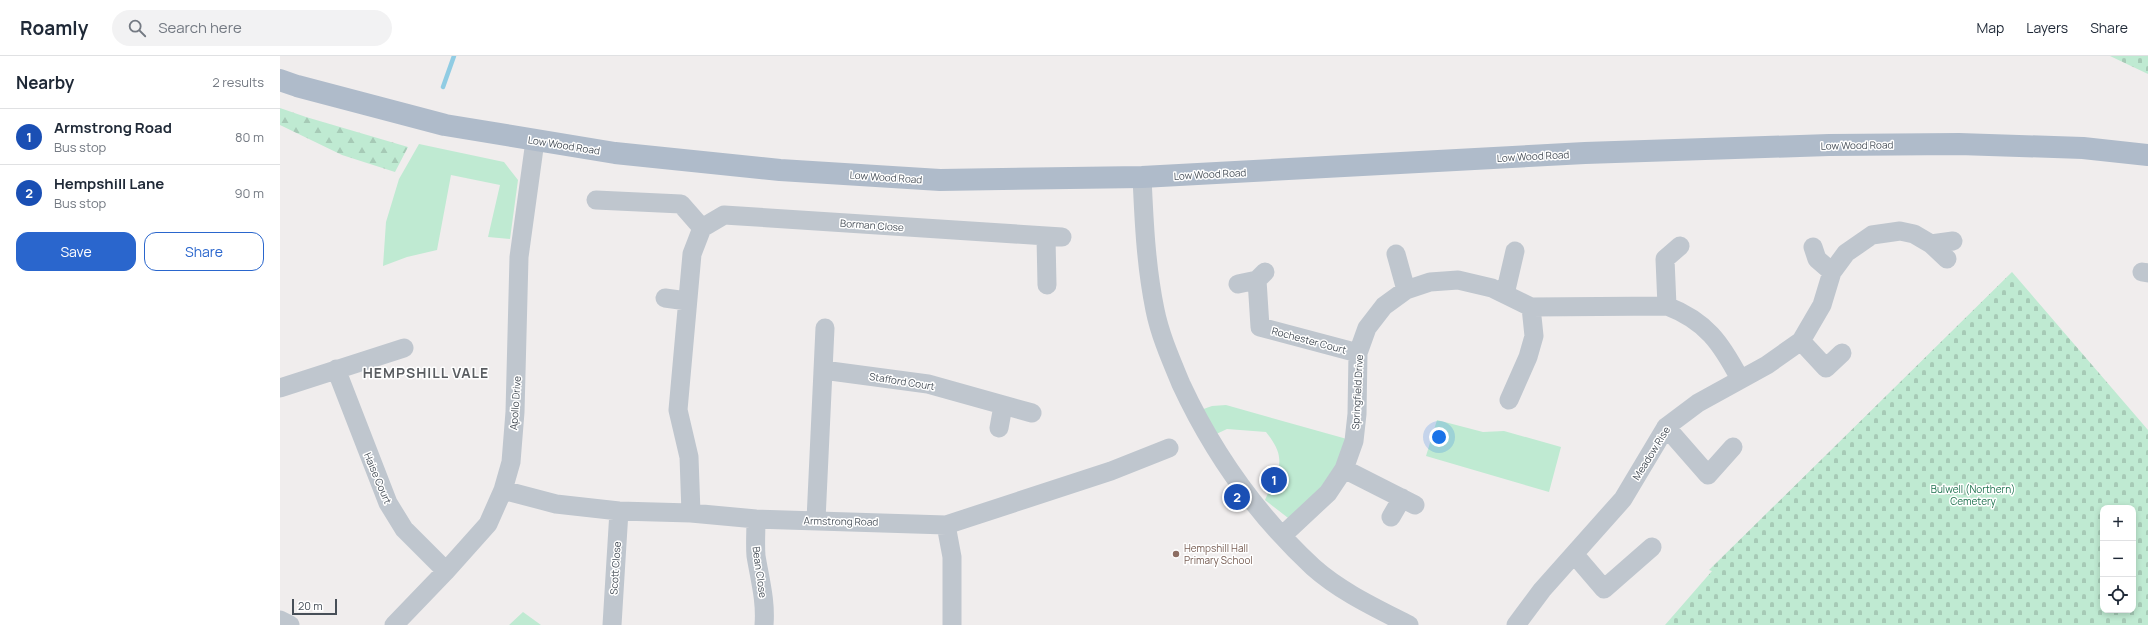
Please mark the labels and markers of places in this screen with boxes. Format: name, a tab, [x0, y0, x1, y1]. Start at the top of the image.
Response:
pin: 1	[1261, 465, 1287, 495]
pin: 2	[1224, 482, 1250, 512]
place label: Hempshill Hall Primary School	[1184, 541, 1253, 567]
marker: Hempshill Hall Primary School	[1171, 549, 1181, 559]

